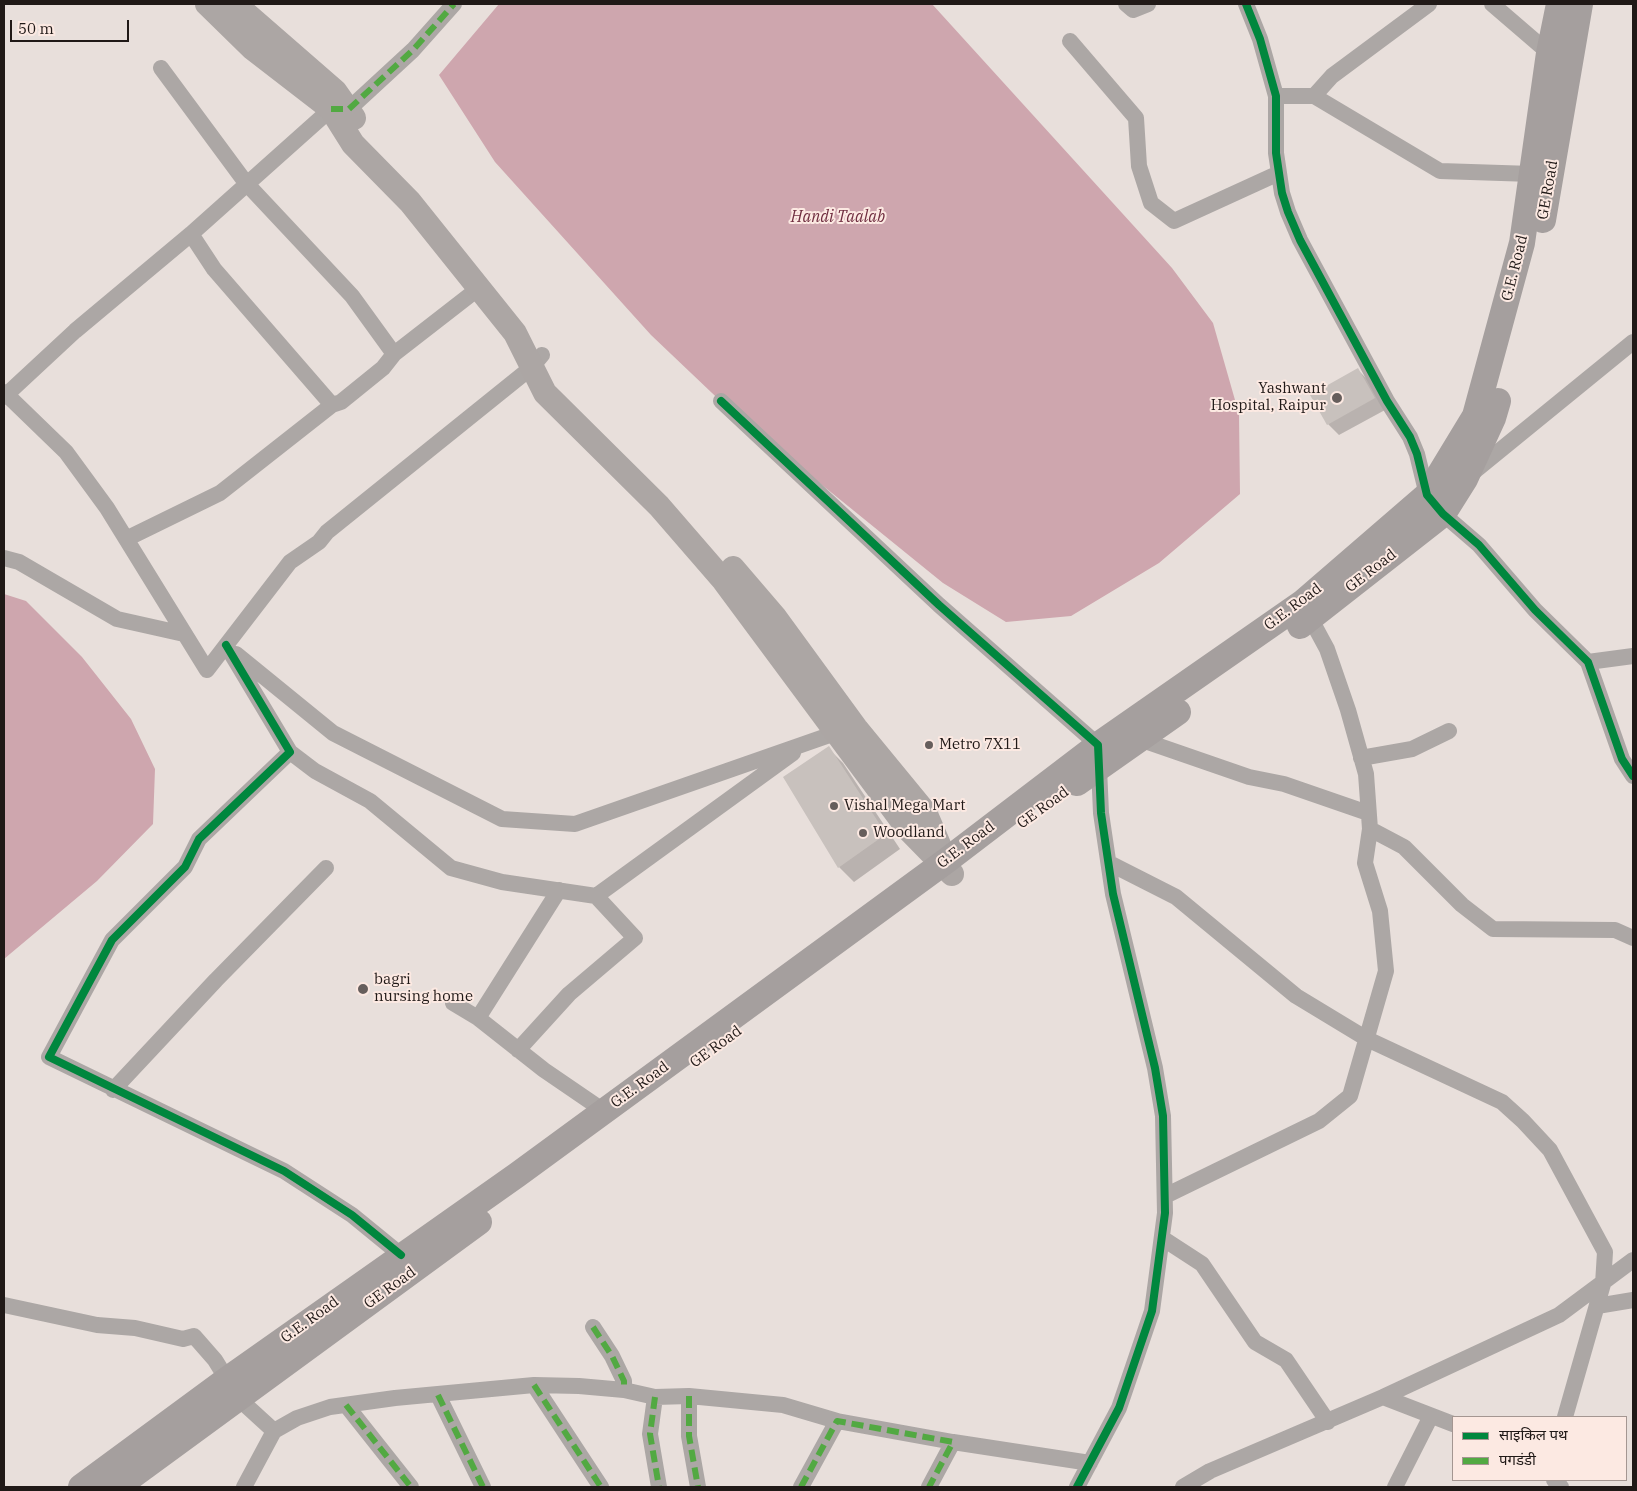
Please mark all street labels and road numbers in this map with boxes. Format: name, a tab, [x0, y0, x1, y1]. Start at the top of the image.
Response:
street label: GE Road	[1534, 159, 1562, 221]
street label: G.E. Road	[1498, 233, 1532, 303]
street label: GE Road	[1342, 546, 1400, 596]
street label: G.E. Road	[1261, 580, 1325, 634]
street label: GE Road	[1014, 783, 1072, 833]
street label: G.E. Road	[934, 818, 998, 872]
street label: GE Road	[687, 1022, 745, 1072]
street label: G.E. Road	[608, 1058, 672, 1112]
street label: GE Road	[361, 1263, 419, 1313]
street label: G.E. Road	[278, 1293, 342, 1347]

